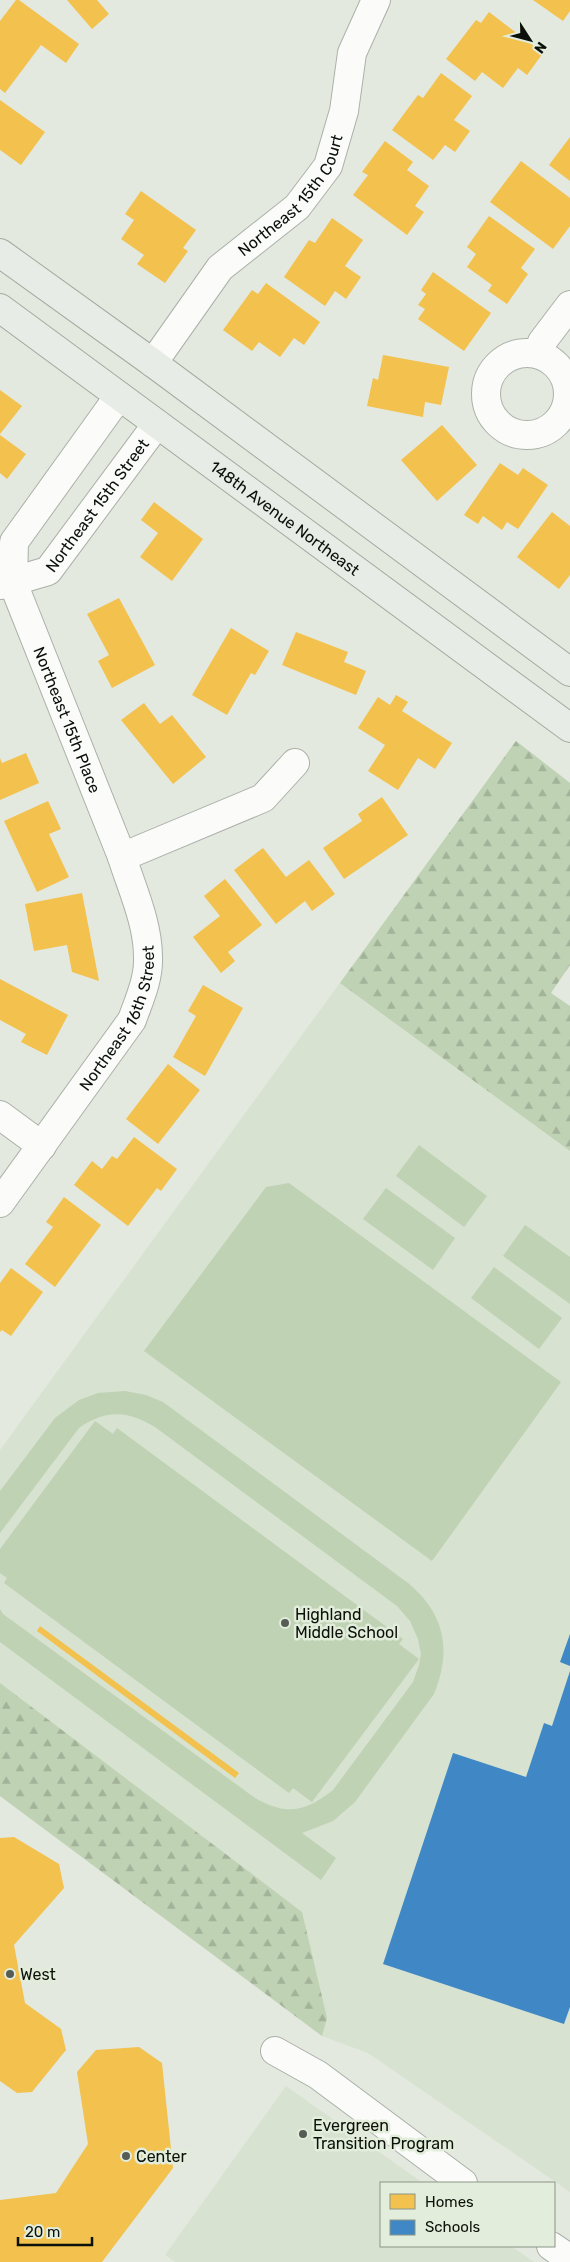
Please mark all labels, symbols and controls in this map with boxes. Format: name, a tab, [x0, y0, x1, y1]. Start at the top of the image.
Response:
north arrow	[505, 15, 555, 65]
text: N	[530, 38, 550, 56]
street label: Northeast 15th Court	[234, 132, 346, 260]
street label: Northeast 15th Street	[41, 435, 152, 576]
street label: 148th Avenue Northeast	[206, 457, 364, 579]
street label: Northeast 15th Place	[30, 644, 105, 796]
street label: Northeast 16th Street	[75, 945, 158, 1094]
place label: Highland Middle School	[295, 1605, 398, 1642]
marker: Highland Middle School	[279, 1617, 291, 1629]
place label: West	[20, 1965, 56, 1984]
marker: West	[4, 1968, 16, 1980]
place label: Evergreen Transition Program	[313, 2116, 454, 2153]
marker: Evergreen Transition Program	[297, 2128, 309, 2140]
place label: Center	[136, 2147, 187, 2166]
marker: Center	[120, 2150, 132, 2162]
legend	[380, 2182, 555, 2247]
text: Homes	[425, 2193, 474, 2211]
scale bar	[18, 2214, 91, 2246]
text: Schools	[425, 2218, 481, 2236]
text: 20 m	[25, 2223, 60, 2241]

